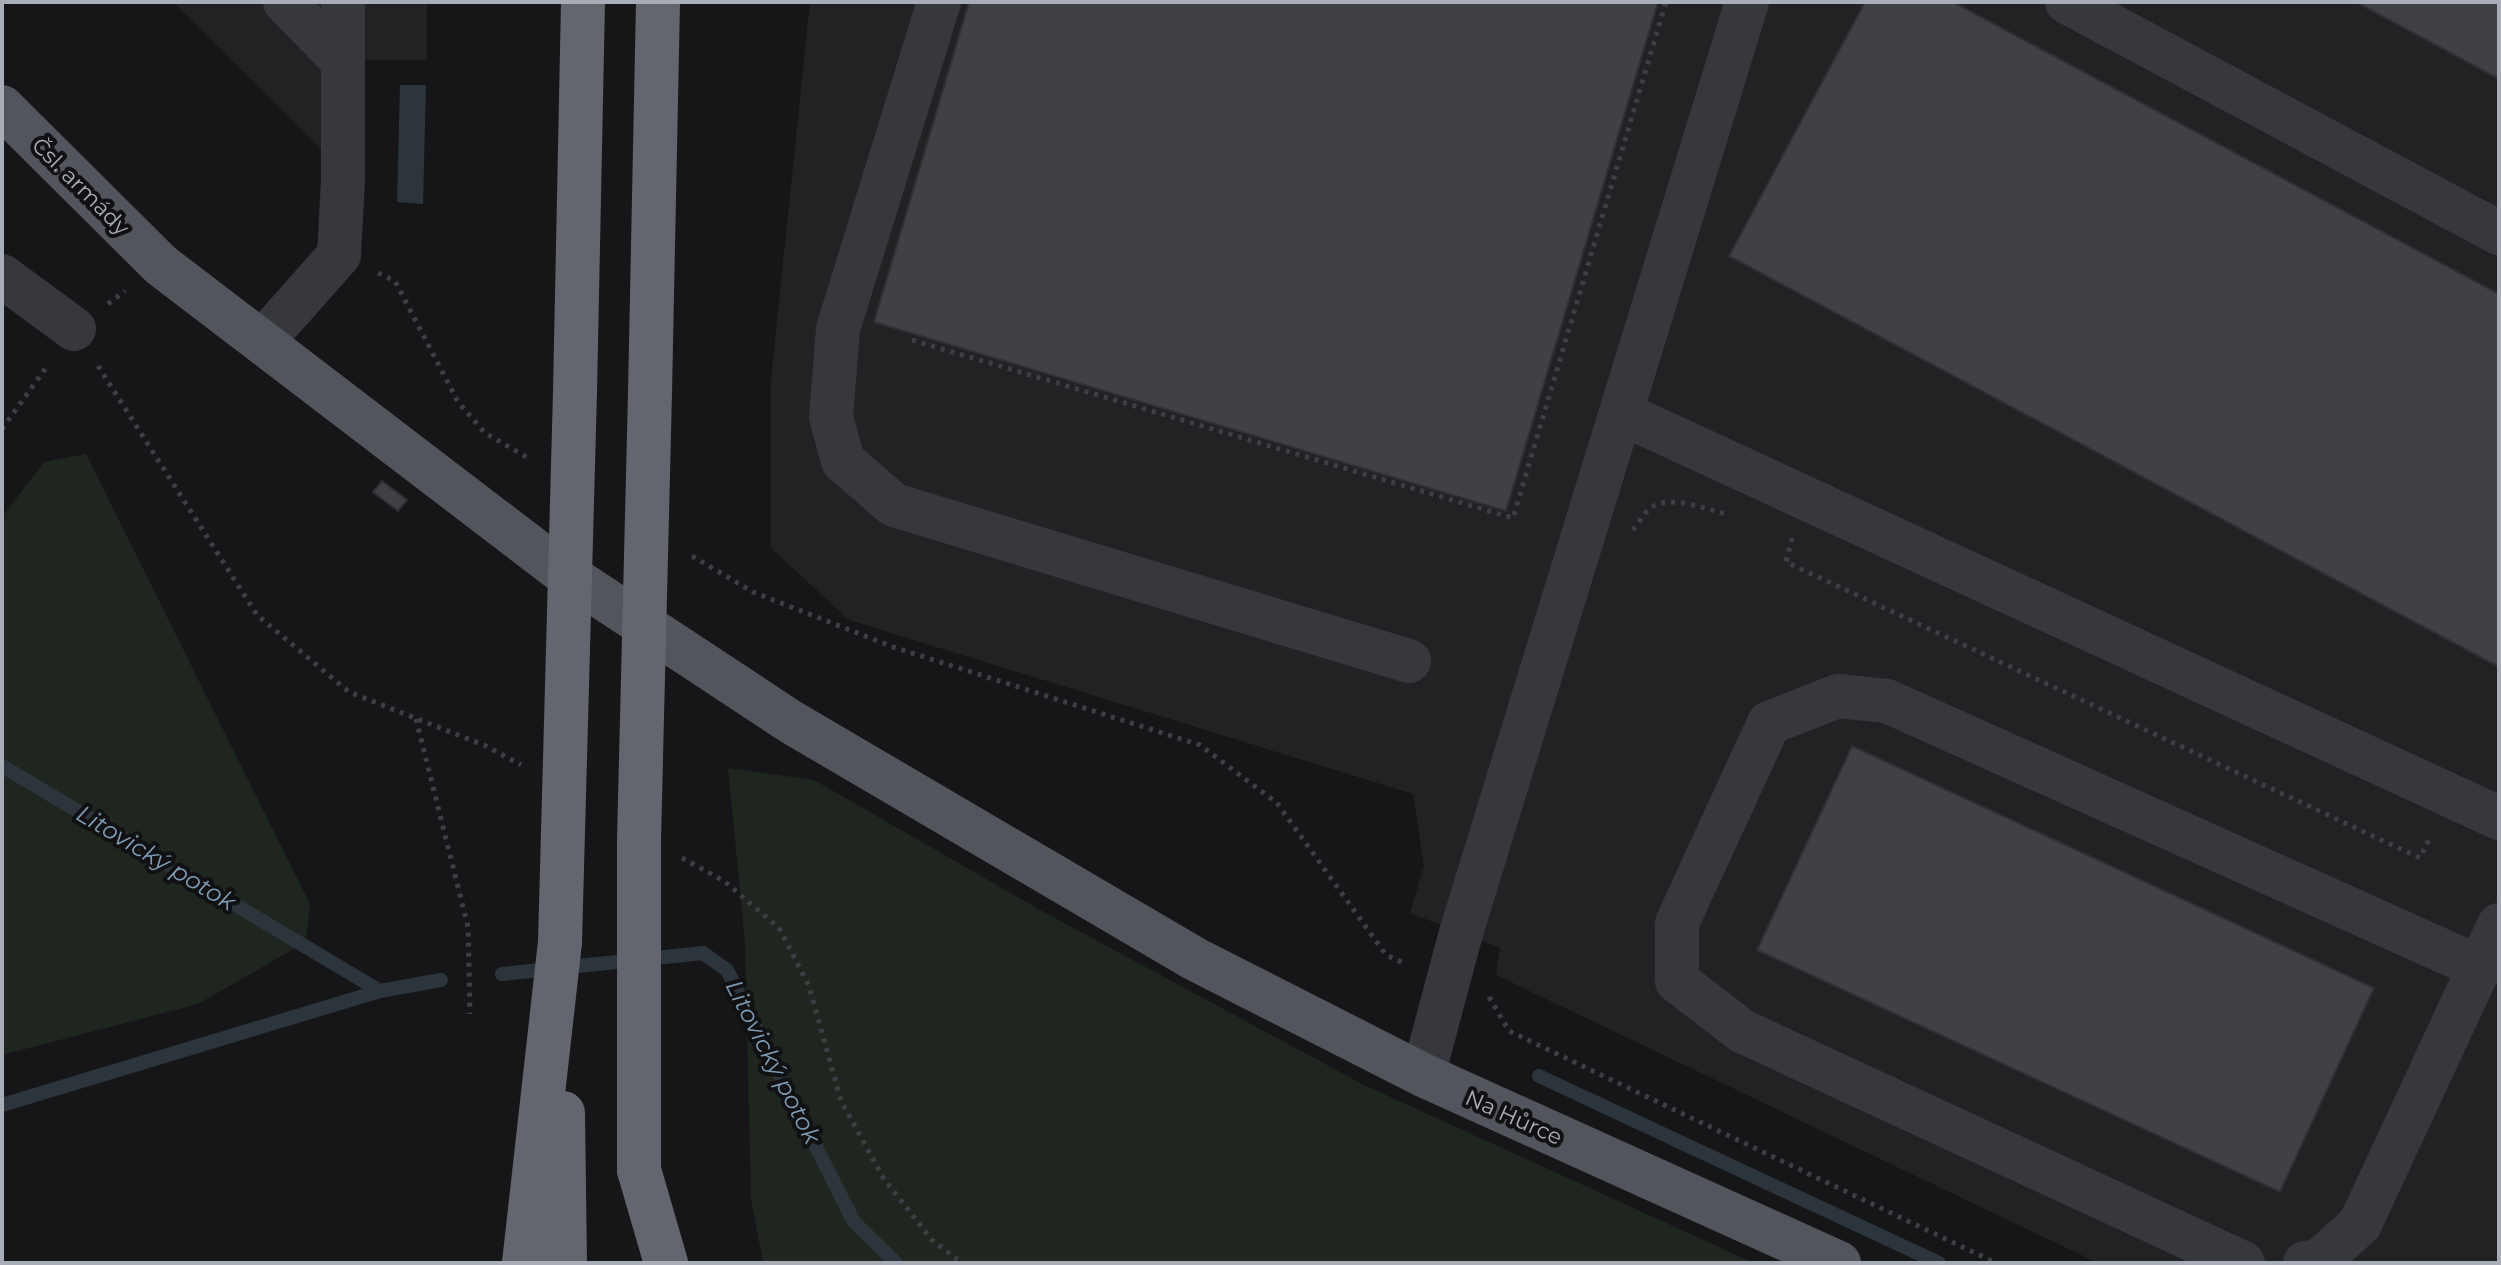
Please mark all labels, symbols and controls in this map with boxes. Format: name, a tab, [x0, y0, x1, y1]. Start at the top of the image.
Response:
street label: Čsl. armády	[26, 132, 135, 241]
water label: Litovický potok	[72, 799, 242, 917]
water label: Litovický potok	[720, 975, 828, 1150]
street label: Na Hůrce	[1461, 1084, 1566, 1151]

